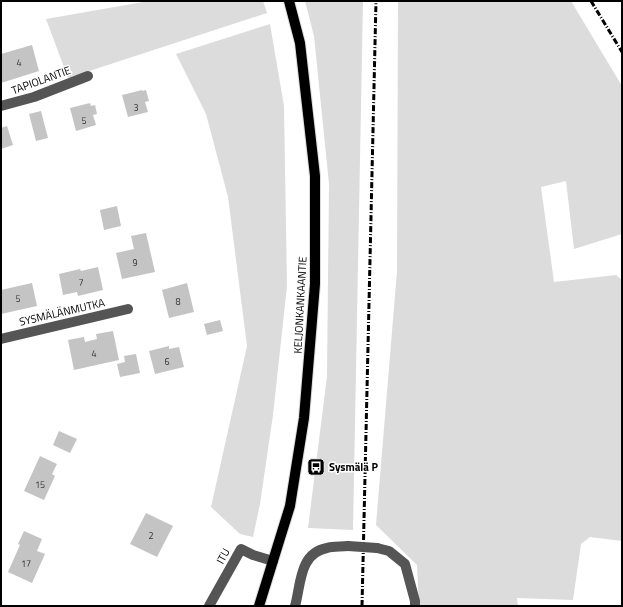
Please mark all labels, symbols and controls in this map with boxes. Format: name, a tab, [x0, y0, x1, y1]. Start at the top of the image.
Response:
house number: 4	[16, 56, 22, 69]
street label: TAPIOLANTIE	[9, 62, 73, 98]
house number: 3	[133, 101, 139, 114]
house number: 5	[81, 114, 87, 127]
house number: 9	[132, 256, 138, 269]
street label: KELJONKANKAANTIE	[289, 256, 311, 354]
house number: 7	[78, 276, 84, 289]
house number: 5	[15, 292, 21, 305]
street label: SYSMÄLÄNMUTKA	[18, 294, 107, 330]
house number: 8	[175, 295, 181, 308]
house number: 4	[91, 347, 97, 360]
house number: 6	[164, 355, 170, 368]
bus stop icon: Sysmälä P	[306, 457, 326, 477]
place label: Sysmälä P	[329, 459, 378, 475]
house number: 15	[35, 478, 45, 491]
house number: 2	[148, 529, 154, 542]
street label: ITU	[212, 545, 234, 567]
house number: 17	[21, 557, 31, 570]

